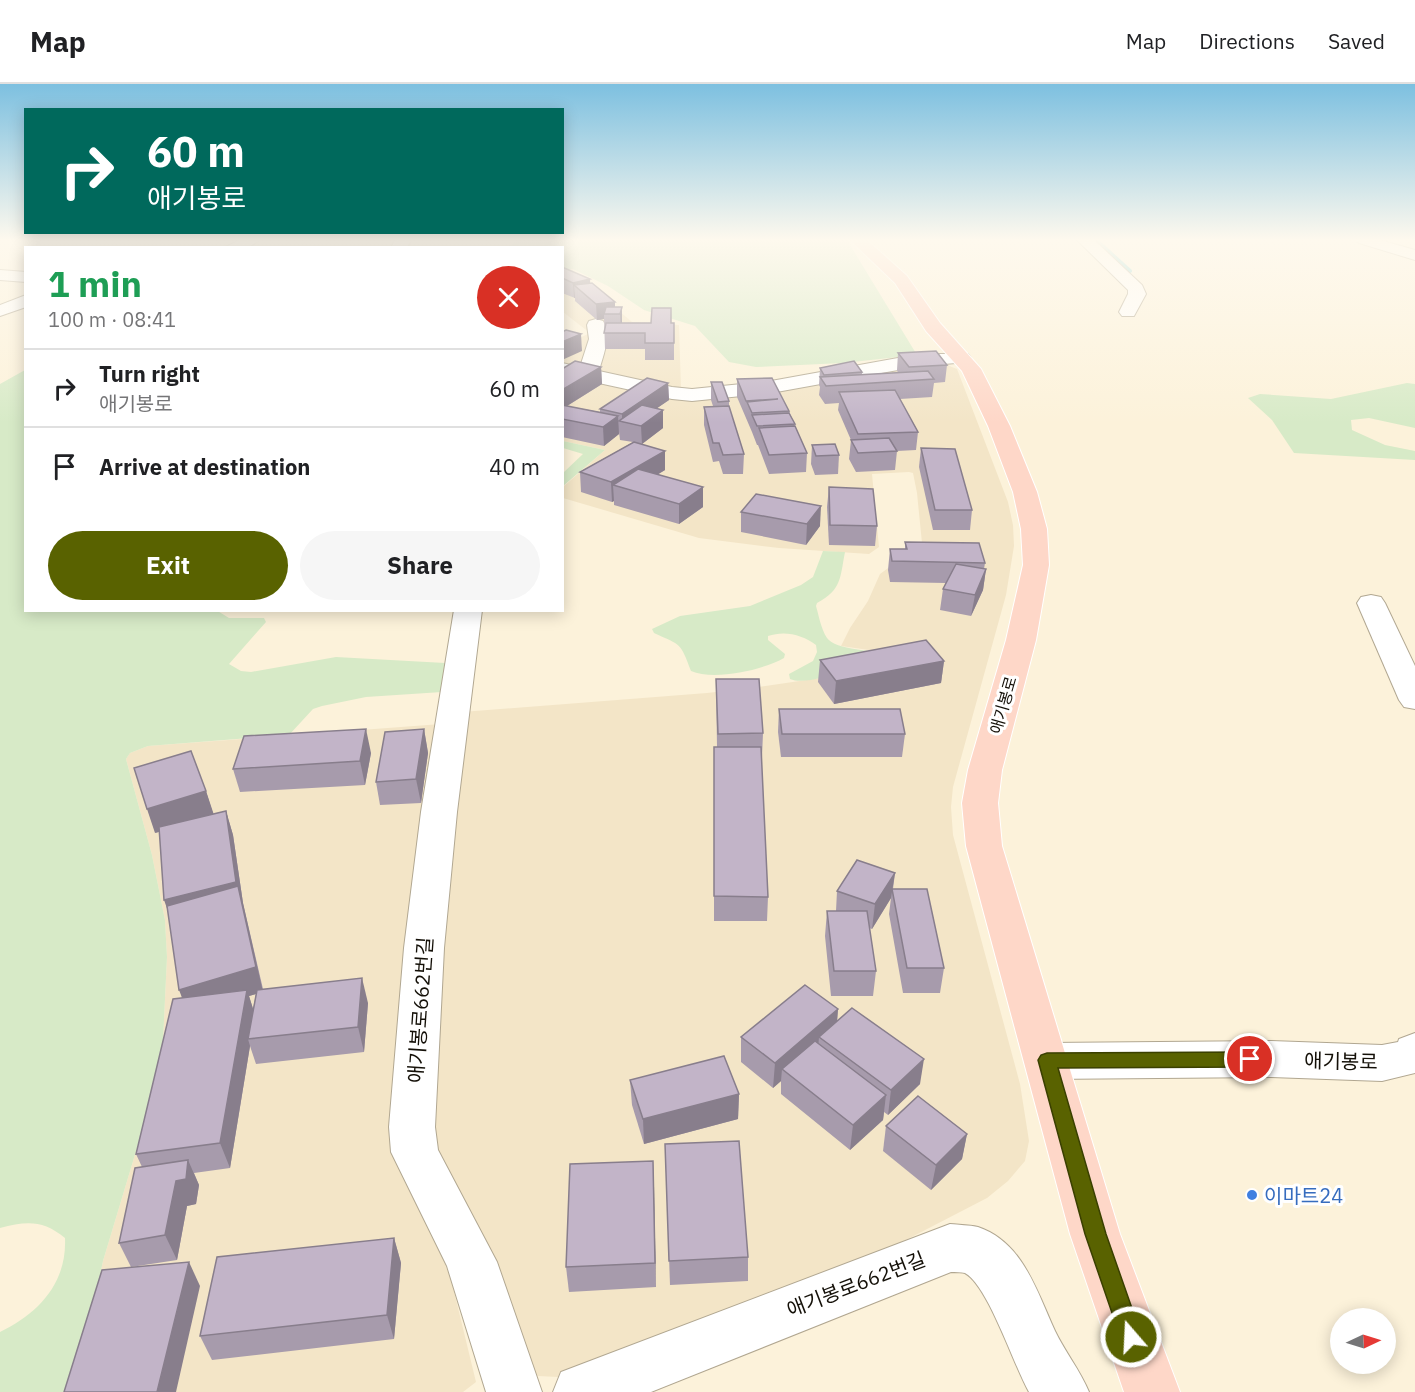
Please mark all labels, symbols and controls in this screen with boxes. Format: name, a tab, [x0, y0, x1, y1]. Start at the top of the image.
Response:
text: Map	[30, 23, 86, 60]
text: Map	[1126, 27, 1166, 55]
text: Directions	[1199, 27, 1295, 55]
text: Saved	[1328, 27, 1385, 55]
text: 60 m	[147, 124, 245, 179]
icon: right	[48, 132, 126, 210]
text: 애기봉로	[147, 180, 246, 215]
text: 1 min	[48, 260, 142, 307]
button: close	[477, 266, 540, 329]
text: 100 m · 08:41	[48, 306, 176, 333]
text: Turn right	[99, 359, 200, 388]
icon: right	[48, 372, 81, 405]
text: 60 m	[489, 374, 540, 403]
text: 애기봉로	[99, 390, 173, 417]
icon: arrive	[48, 450, 81, 483]
text: Arrive at destination	[99, 452, 310, 481]
text: 40 m	[489, 452, 540, 481]
button: Exit	[48, 531, 288, 600]
button: Share	[300, 531, 540, 600]
street label: 애기봉로	[985, 674, 1021, 736]
street label: 애기봉로662번길	[401, 936, 439, 1084]
pin	[1224, 1033, 1275, 1084]
icon: arrive	[1233, 1042, 1266, 1075]
street label: 애기봉로	[1304, 1047, 1378, 1075]
place label: 이마트24	[1264, 1182, 1343, 1209]
marker: 이마트24	[1245, 1188, 1259, 1202]
street label: 애기봉로662번길	[783, 1245, 929, 1323]
position arrow	[1099, 1305, 1163, 1369]
north arrow	[1330, 1308, 1396, 1374]
map controls	[1330, 1308, 1396, 1374]

